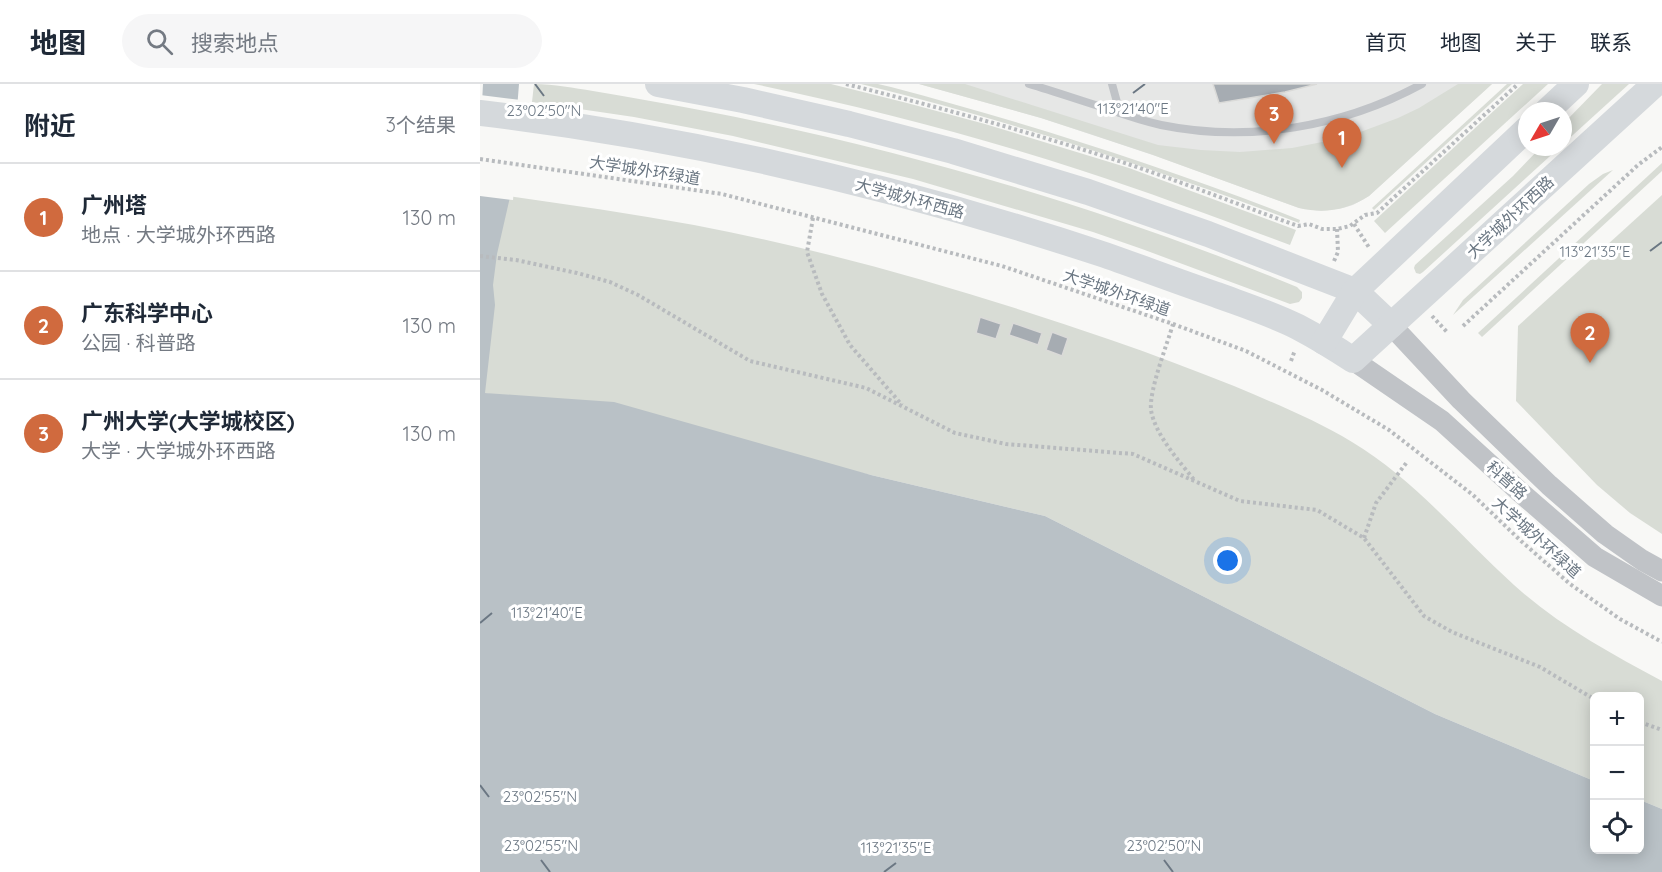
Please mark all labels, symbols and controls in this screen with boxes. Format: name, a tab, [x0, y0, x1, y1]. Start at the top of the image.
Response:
search box	[122, 14, 542, 68]
text: 地图	[30, 25, 86, 60]
icon: search	[143, 25, 176, 58]
text: 搜索地点	[191, 29, 279, 57]
text: 首页	[1365, 29, 1407, 55]
text: 地图	[1440, 29, 1482, 55]
text: 关于	[1515, 29, 1557, 55]
text: 联系	[1590, 29, 1632, 55]
pin: 3	[1254, 94, 1294, 144]
text: 113°21'40"E	[1097, 99, 1169, 118]
text: 23°02'50"N	[506, 101, 582, 120]
north arrow	[1518, 102, 1572, 156]
text: 附近	[24, 109, 76, 142]
text: 3个结果	[386, 112, 456, 137]
pin: 1	[1322, 118, 1362, 168]
street label: 大学城外环绿道	[588, 151, 702, 189]
street label: 大学城外环西路	[1462, 171, 1558, 263]
street label: 大学城外环西路	[853, 174, 967, 222]
text: 广州塔	[81, 191, 147, 219]
text: 1	[40, 205, 47, 230]
text: 130 m	[403, 205, 456, 230]
text: 地点 · 大学城外环西路	[81, 222, 276, 247]
text: 113°21'35"E	[1560, 242, 1631, 261]
street label: 大学城外环绿道	[1061, 264, 1173, 320]
text: 广东科学中心	[81, 299, 213, 327]
text: 2	[38, 313, 49, 338]
text: 130 m	[403, 313, 456, 338]
pin: 2	[1570, 314, 1610, 363]
text: 公园 · 科普路	[81, 330, 196, 355]
text: 广州大学(大学城校区)	[81, 407, 295, 435]
text: 3	[38, 421, 49, 446]
text: 130 m	[403, 421, 456, 446]
text: 大学 · 大学城外环西路	[81, 438, 276, 463]
street label: 科普路	[1482, 457, 1532, 503]
street label: 大学城外环绿道	[1489, 492, 1585, 582]
your location	[1213, 546, 1242, 575]
text: 113°21'40"E	[511, 603, 583, 622]
map controls	[1590, 692, 1644, 854]
button: +	[1590, 692, 1644, 746]
button: −	[1590, 746, 1644, 800]
text: 23°02'55"N	[503, 787, 577, 806]
button: locate	[1590, 800, 1644, 854]
text: 23°02'55"N	[504, 836, 578, 855]
text: 23°02'50"N	[1126, 836, 1202, 855]
text: 113°21'35"E	[861, 838, 932, 857]

